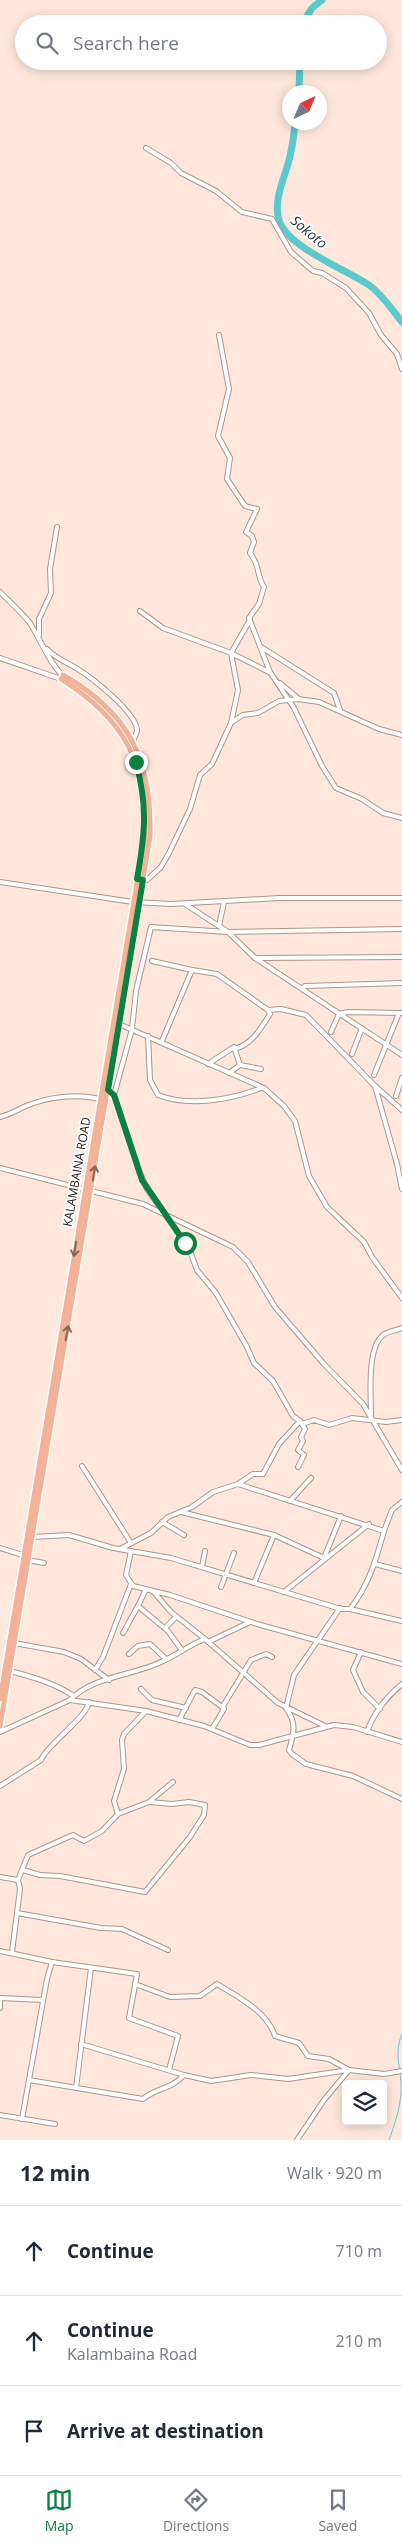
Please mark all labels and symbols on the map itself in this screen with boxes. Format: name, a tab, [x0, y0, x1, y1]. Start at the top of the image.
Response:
north arrow	[282, 85, 327, 130]
water label: Sokoto	[287, 211, 332, 253]
route end	[125, 751, 148, 774]
street label: KALAMBAINA ROAD	[58, 1116, 95, 1228]
one-way arrow	[90, 1165, 100, 1181]
route start	[174, 1232, 197, 1255]
one-way arrow	[69, 1240, 79, 1256]
one-way arrow	[62, 1325, 72, 1341]

